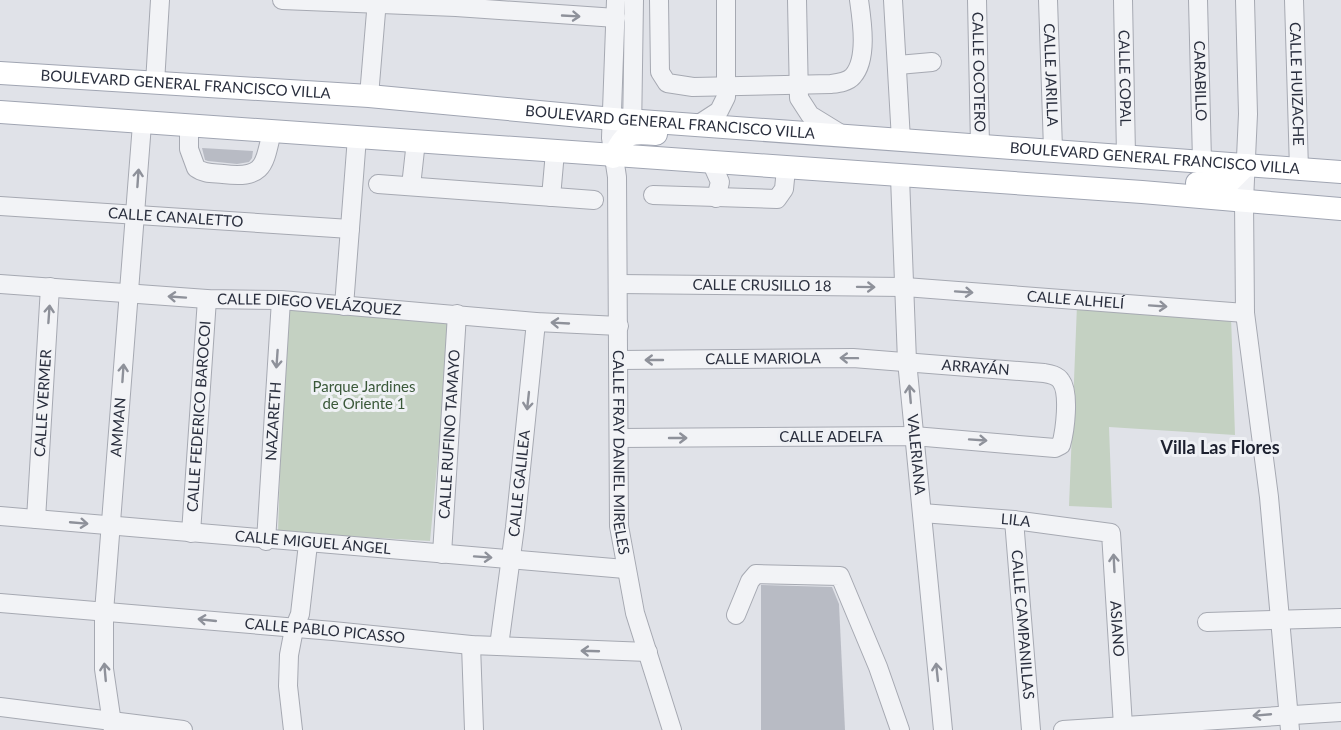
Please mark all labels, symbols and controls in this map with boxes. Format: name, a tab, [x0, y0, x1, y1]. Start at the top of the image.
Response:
one-way arrow	[560, 11, 580, 22]
street label: CALLE OCOTERO	[969, 12, 990, 132]
street label: CALLE HUIZACHE	[1287, 22, 1308, 146]
street label: CALLE JARILLA	[1041, 23, 1062, 128]
street label: CALLE COPAL	[1116, 30, 1135, 126]
street label: CARABILLO	[1191, 40, 1211, 121]
street label: BOULEVARD GENERAL FRANCISCO VILLA	[40, 66, 332, 102]
street label: BOULEVARD GENERAL FRANCISCO VILLA	[524, 101, 817, 142]
street label: BOULEVARD GENERAL FRANCISCO VILLA	[1009, 138, 1301, 177]
one-way arrow	[132, 169, 143, 189]
street label: CALLE CANALETTO	[107, 203, 244, 230]
street label: CALLE CRUSILLO 18	[692, 275, 832, 294]
one-way arrow	[855, 281, 875, 293]
street label: CALLE ALHELÍ	[1026, 286, 1126, 312]
one-way arrow	[953, 287, 973, 298]
street label: CALLE DIEGO VELÁZQUEZ	[217, 289, 402, 318]
one-way arrow	[168, 291, 188, 302]
one-way arrow	[1148, 301, 1168, 312]
one-way arrow	[43, 304, 54, 324]
one-way arrow	[551, 318, 571, 329]
street label: CALLE FEDERICO BAROCOI	[182, 320, 214, 512]
street label: CALLE VERMER	[30, 348, 54, 458]
one-way arrow	[272, 348, 283, 368]
street label: CALLE MARIOLA	[705, 348, 822, 367]
street label: CALLE RUFINO TAMAYO	[434, 349, 463, 520]
street label: CALLE FRAY DANIEL MIRELES	[610, 350, 634, 556]
one-way arrow	[839, 352, 859, 364]
one-way arrow	[644, 354, 664, 366]
street label: ARRAYÁN	[941, 355, 1010, 378]
one-way arrow	[118, 363, 129, 383]
park label: Parque Jardines de Oriente 1	[313, 377, 415, 412]
street label: NAZARETH	[261, 381, 284, 461]
one-way arrow	[904, 385, 915, 405]
one-way arrow	[522, 391, 533, 411]
street label: AMMAN	[106, 397, 129, 458]
street label: VALERIANA	[904, 413, 930, 496]
street label: CALLE ADELFA	[779, 427, 883, 445]
street label: CALLE GALILEA	[504, 428, 533, 538]
one-way arrow	[668, 432, 688, 444]
one-way arrow	[968, 435, 988, 446]
district label: Villa Las Flores	[1159, 436, 1280, 458]
street label: LILA	[1000, 509, 1033, 530]
one-way arrow	[69, 518, 89, 529]
street label: CALLE MIGUEL ÁNGEL	[234, 526, 392, 557]
street label: CALLE CAMPANILLAS	[1008, 549, 1038, 700]
one-way arrow	[472, 552, 492, 563]
one-way arrow	[1109, 554, 1120, 574]
street label: ASIANO	[1107, 600, 1129, 657]
one-way arrow	[198, 614, 218, 625]
street label: CALLE PABLO PICASSO	[244, 614, 406, 646]
one-way arrow	[580, 645, 600, 657]
one-way arrow	[931, 662, 942, 682]
one-way arrow	[99, 663, 110, 682]
one-way arrow	[1252, 710, 1272, 721]

